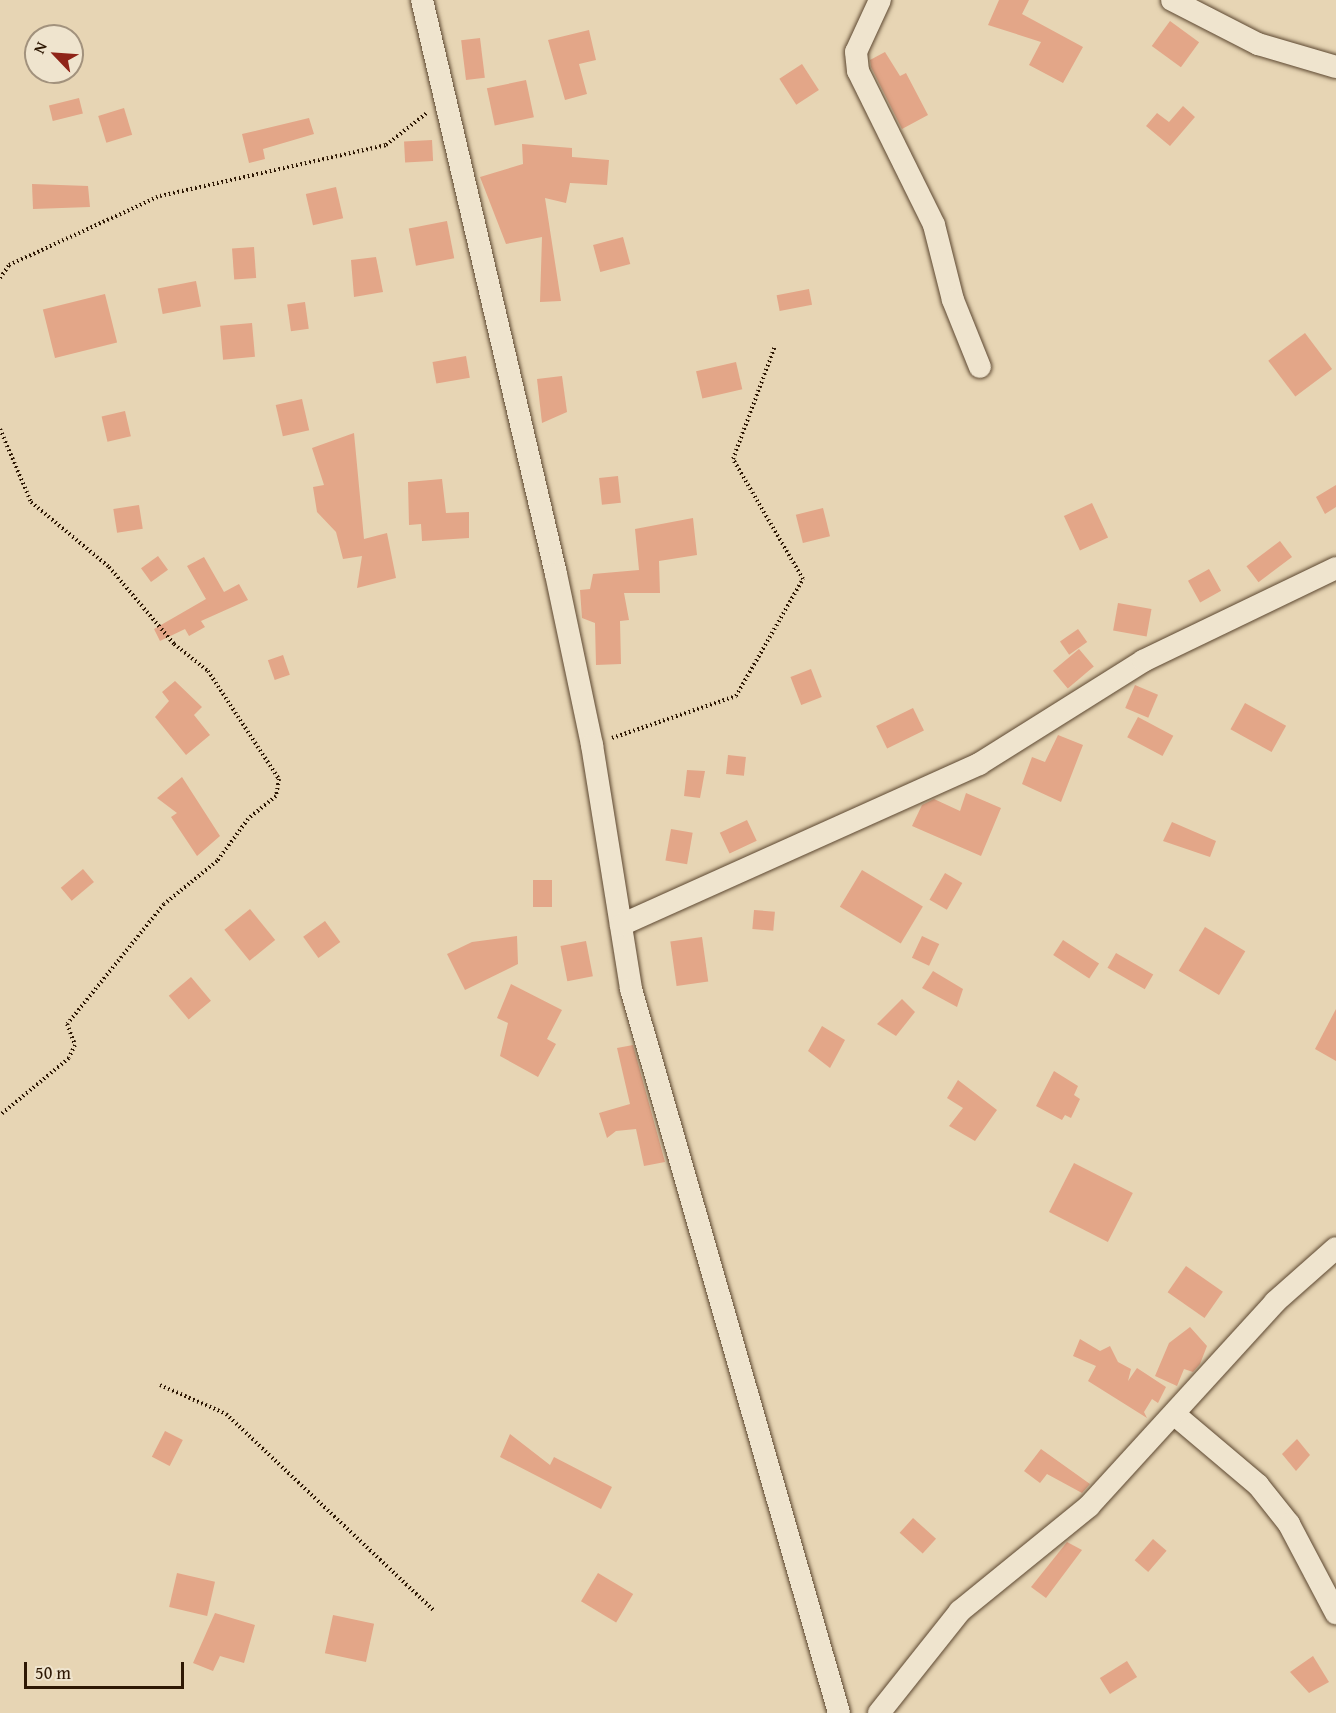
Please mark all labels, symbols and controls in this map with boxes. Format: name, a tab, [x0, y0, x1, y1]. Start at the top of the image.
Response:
north arrow	[24, 24, 84, 84]
text: N	[26, 37, 53, 57]
scale bar	[27, 1650, 188, 1688]
text: 50 m	[35, 1659, 71, 1686]

